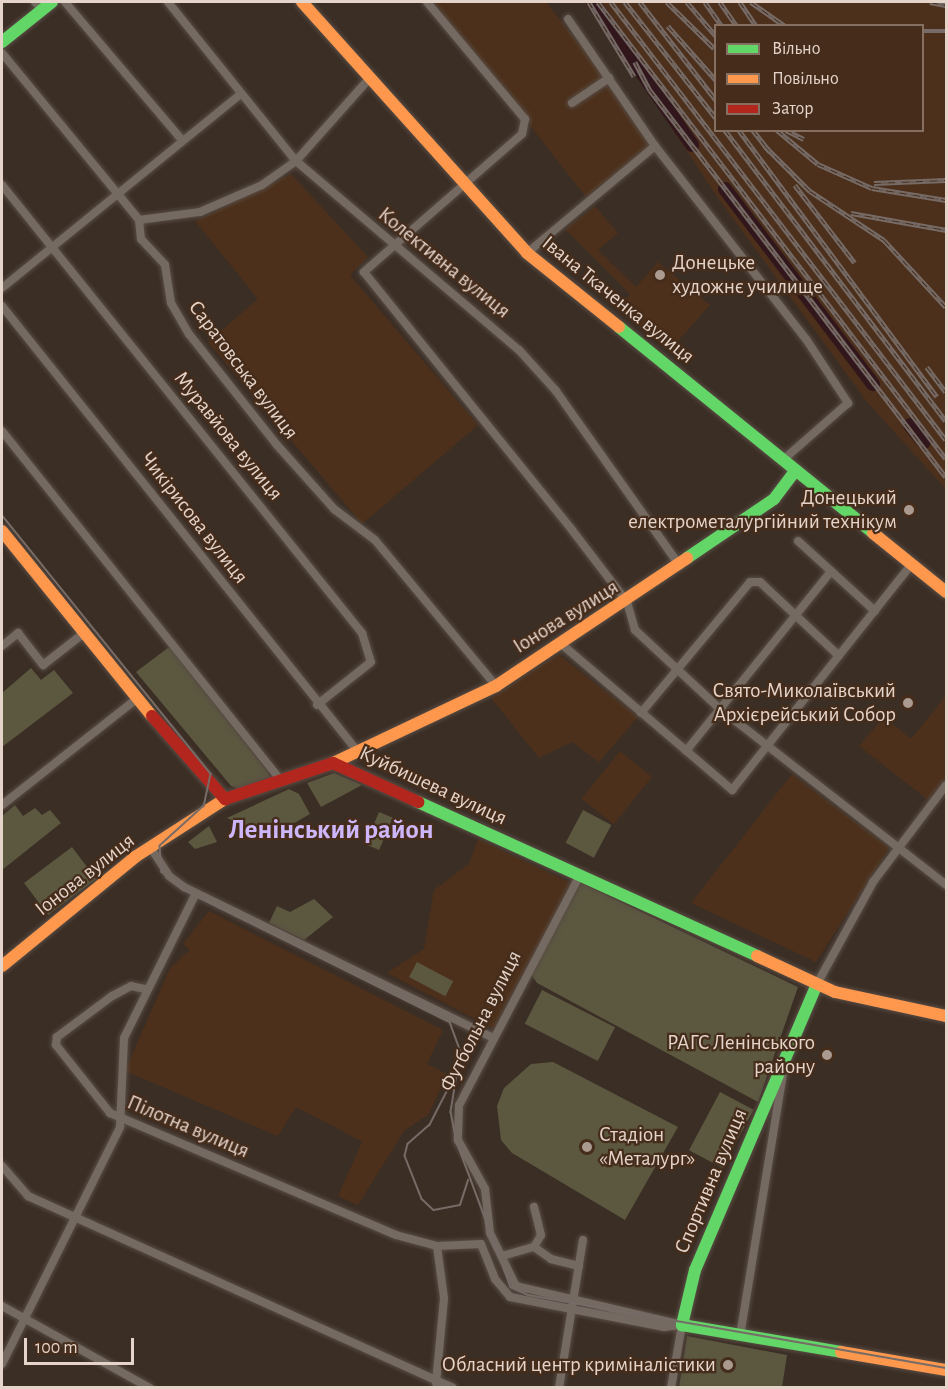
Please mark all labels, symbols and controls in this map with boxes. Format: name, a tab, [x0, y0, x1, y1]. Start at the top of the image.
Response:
legend	[714, 24, 924, 132]
text: Вільно	[772, 40, 820, 58]
text: Повільно	[772, 70, 839, 88]
text: Затор	[772, 100, 813, 118]
street label: Колективна вулиця	[373, 202, 515, 324]
street label: Івана Ткаченка вулиця	[537, 231, 699, 369]
place label: Донецьке художнє училище	[672, 250, 823, 300]
marker: Донецьке художнє училище	[653, 268, 667, 282]
street label: Саратовська вулиця	[183, 296, 303, 444]
street label: Муравйова вулиця	[168, 366, 288, 506]
street label: Чикірисова вулиця	[135, 447, 253, 589]
place label: Донецький електрометалургійний технікум	[628, 485, 897, 535]
marker: Донецький електрометалургійний технікум	[902, 503, 916, 517]
street label: Іонова вулиця	[509, 575, 623, 659]
place label: Свято-Миколаївський Архієрейський Собор	[713, 678, 896, 728]
marker: Свято-Миколаївський Архієрейський Собор	[901, 696, 915, 710]
street label: Куйбишева вулиця	[355, 741, 511, 831]
district label: Ленінський район	[228, 814, 434, 846]
street label: Іонова вулиця	[30, 828, 140, 922]
street label: Футбольна вулиця	[435, 946, 527, 1096]
place label: РАГС Ленінського району	[667, 1030, 815, 1080]
marker: РАГС Ленінського району	[820, 1048, 834, 1062]
street label: Пілотна вулиця	[123, 1090, 253, 1164]
street label: Спортивна вулиця	[669, 1105, 753, 1257]
place label: Стадіон «Металург»	[599, 1122, 695, 1172]
marker: Стадіон «Металург»	[580, 1140, 594, 1154]
scale bar	[27, 1326, 136, 1364]
text: 100 m	[35, 1339, 78, 1357]
place label: Обласний центр криміналістики	[442, 1352, 716, 1378]
marker: Обласний центр криміналістики	[721, 1358, 735, 1372]

